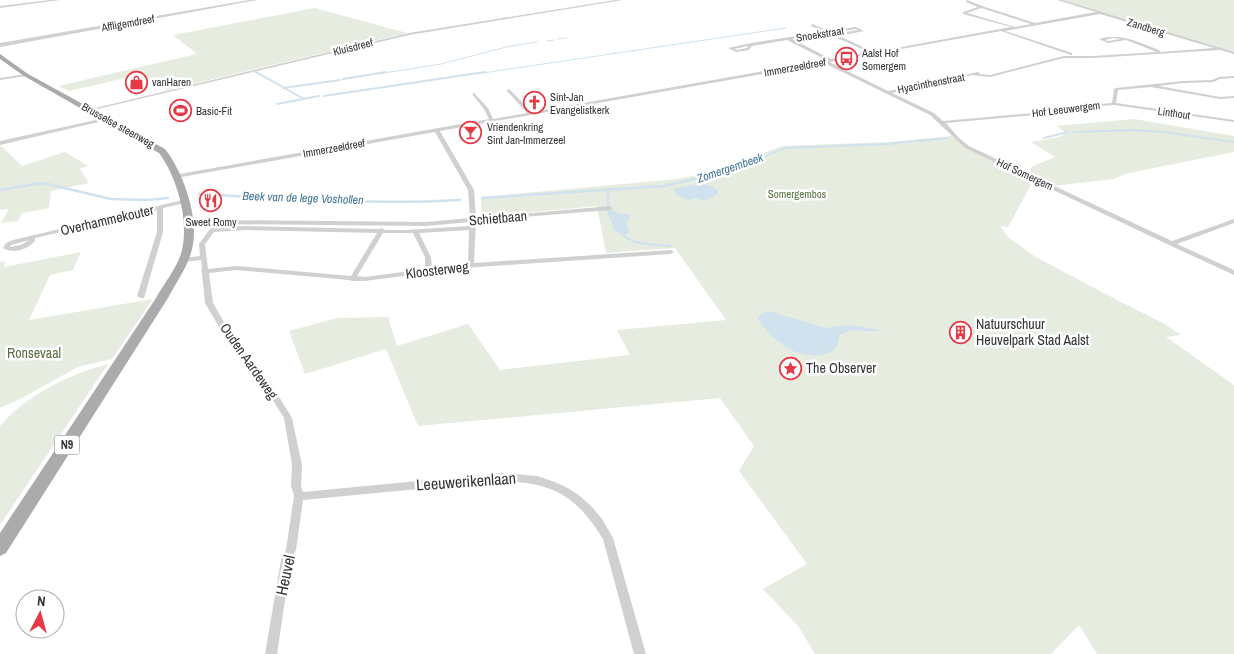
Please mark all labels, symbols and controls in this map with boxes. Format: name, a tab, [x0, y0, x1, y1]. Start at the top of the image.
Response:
street label: Affligemdreef	[99, 11, 156, 35]
street label: Zandberg	[1125, 15, 1167, 39]
street label: Snoekstraat	[795, 23, 845, 45]
street label: Kluisdreef	[332, 35, 375, 59]
place label: Aalst Hof Somergem	[861, 46, 906, 73]
bus stop icon: Aalst Hof Somergem	[834, 47, 858, 71]
street label: Immerzeeldreef	[763, 55, 828, 79]
shop icon: vanHaren	[124, 70, 148, 94]
street label: Hyacinthenstraat	[896, 70, 966, 96]
place label: vanHaren	[152, 75, 191, 89]
place label: Sint-Jan Evangelistkerk	[550, 90, 610, 117]
church icon: Sint-Jan Evangelistkerk	[522, 91, 546, 115]
street label: Hof Leeuwergem	[1031, 98, 1101, 120]
street label: Brusselse steenweg	[79, 99, 157, 151]
sports icon: Basic-Fit	[168, 99, 192, 123]
place label: Basic-Fit	[196, 104, 233, 118]
street label: Linthout	[1157, 104, 1192, 122]
place label: Vriendenkring Sint Jan-Immerzeel	[487, 120, 565, 147]
bar icon: Vriendenkring Sint Jan-Immerzeel	[459, 121, 483, 145]
street label: Immerzeeldreef	[302, 136, 367, 160]
water label: Zomergembeek	[694, 149, 766, 187]
street label: Hof Somergem	[995, 155, 1055, 193]
park label: Somergembos	[768, 187, 827, 201]
water label: Beek van de lege Voshollen	[242, 188, 364, 208]
restaurant icon: Sweet Romy	[199, 189, 223, 213]
street label: Overhammekouter	[59, 200, 156, 239]
street label: Schietbaan	[468, 207, 528, 229]
place label: Sweet Romy	[185, 215, 237, 229]
street label: Kloosterweg	[405, 257, 470, 283]
place label: Natuurschuur Heuvelpark Stad Aalst	[976, 315, 1089, 349]
street label: Ouden Aardeweg	[216, 320, 282, 403]
building icon: Natuurschuur Heuvelpark Stad Aalst	[948, 320, 972, 344]
park label: Ronsevaal	[7, 344, 61, 362]
place icon: The Observer	[778, 356, 802, 380]
place label: The Observer	[806, 359, 876, 377]
road number: N9	[54, 436, 80, 454]
street label: Leeuwerikenlaan	[415, 467, 517, 495]
street label: Heuvel	[270, 553, 300, 597]
north arrow	[15, 589, 65, 639]
text: N	[36, 592, 46, 610]

